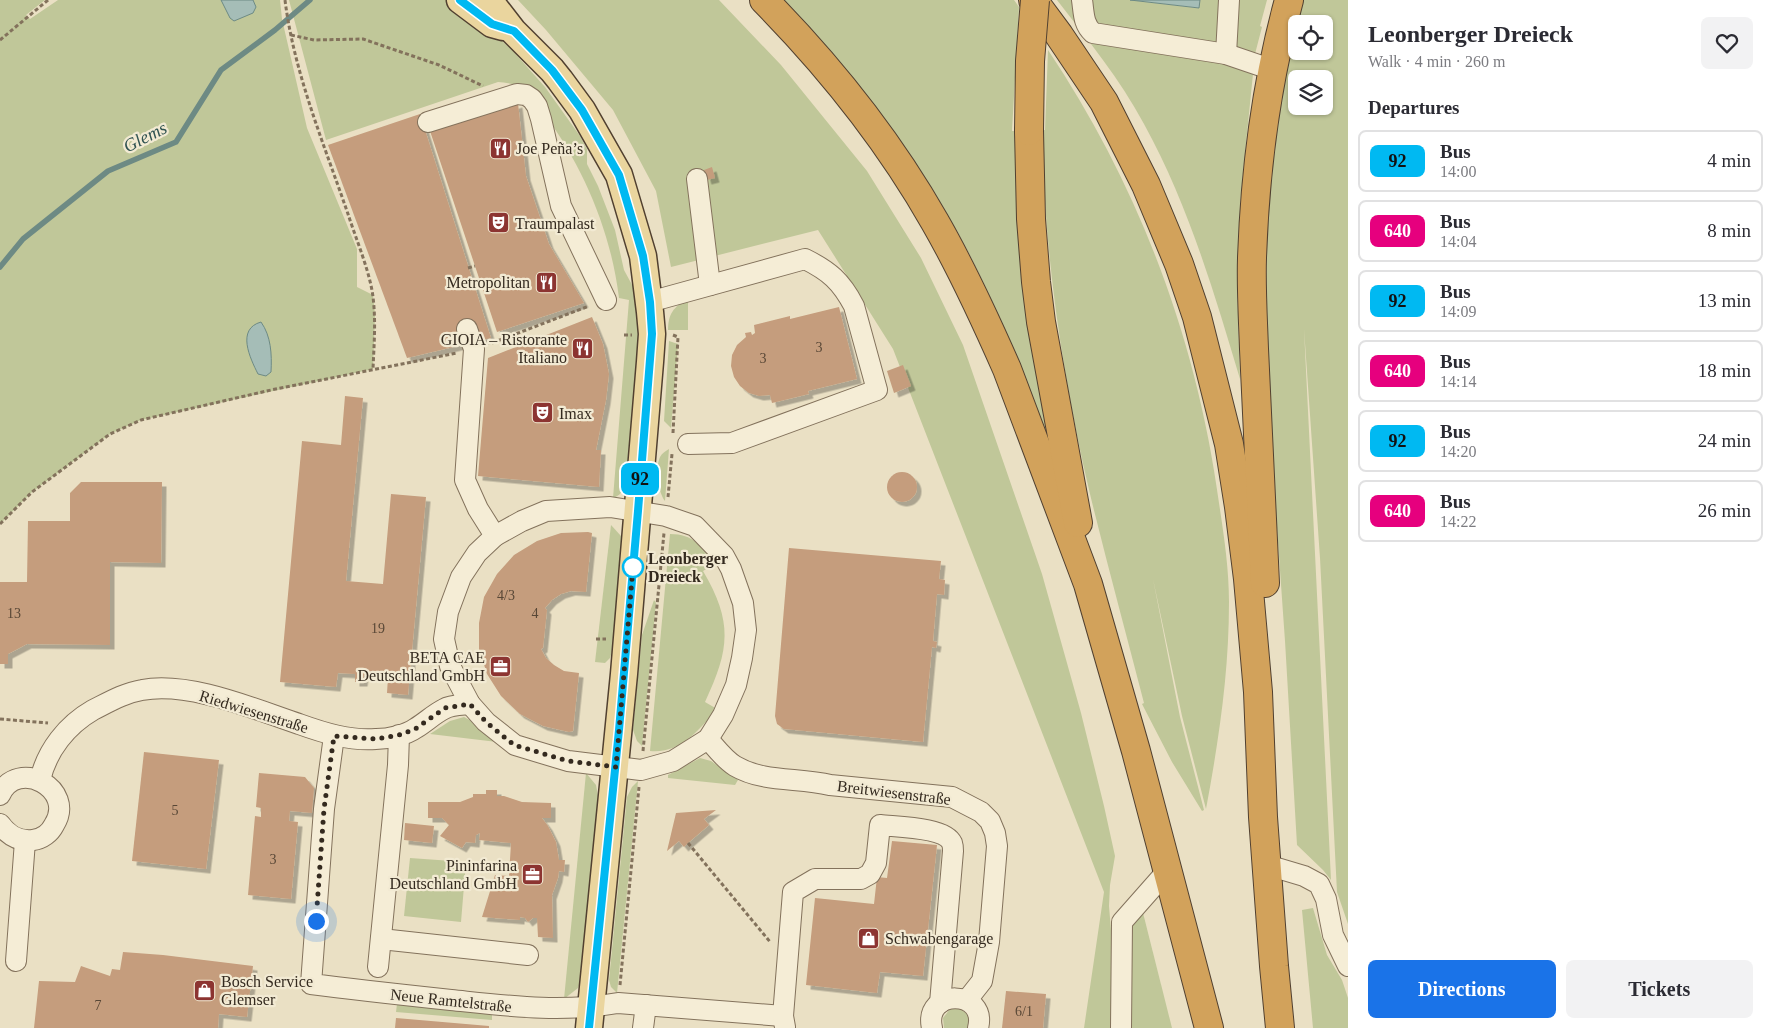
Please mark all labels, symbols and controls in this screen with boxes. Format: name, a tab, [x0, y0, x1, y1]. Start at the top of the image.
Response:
map controls	[1288, 15, 1333, 115]
button: locate	[1288, 15, 1333, 60]
button: heart	[1701, 17, 1753, 69]
text: Leonberger Dreieck	[1368, 21, 1573, 47]
text: Walk · 4 min · 260 m	[1368, 53, 1505, 70]
button: layers	[1288, 70, 1333, 115]
text: Departures	[1368, 97, 1459, 118]
water label: Glems	[120, 118, 170, 156]
restaurant icon: Joe Peña’s	[488, 136, 512, 160]
place label: Joe Peña’s	[516, 140, 583, 157]
text: Bus	[1440, 141, 1471, 162]
text: 4 min	[1707, 150, 1751, 171]
text: 92	[1389, 151, 1407, 171]
text: 14:00	[1440, 163, 1476, 180]
theatre icon: Traumpalast	[487, 211, 511, 235]
text: Bus	[1440, 211, 1471, 232]
place label: Traumpalast	[515, 215, 595, 233]
text: 8 min	[1707, 220, 1751, 241]
text: 640	[1384, 221, 1411, 241]
text: 14:04	[1440, 233, 1476, 250]
restaurant icon: Metropolitan	[534, 270, 558, 294]
place label: Metropolitan	[446, 274, 530, 292]
text: Bus	[1440, 281, 1471, 302]
text: 13 min	[1698, 290, 1751, 311]
text: 92	[1389, 291, 1407, 311]
text: 14:09	[1440, 303, 1476, 320]
place label: GIOIA – Ristorante Italiano	[441, 331, 567, 366]
restaurant icon: GIOIA – Ristorante Italiano	[571, 336, 595, 360]
house number: 3	[816, 340, 823, 355]
house number: 3	[760, 351, 767, 366]
text: Bus	[1440, 351, 1471, 372]
text: 18 min	[1698, 360, 1751, 381]
text: 640	[1384, 361, 1411, 381]
text: 14:14	[1440, 373, 1476, 390]
theatre icon: Imax	[531, 401, 555, 425]
place label: Imax	[559, 405, 592, 422]
text: Bus	[1440, 421, 1471, 442]
text: 24 min	[1698, 430, 1751, 451]
text: 92	[1389, 431, 1407, 451]
text: 14:20	[1440, 443, 1476, 460]
line badge: 92	[618, 463, 662, 495]
text: 92	[631, 469, 649, 489]
text: Bus	[1440, 491, 1471, 512]
text: 26 min	[1698, 500, 1751, 521]
text: 640	[1384, 501, 1411, 521]
text: 14:22	[1440, 513, 1476, 530]
place label: Leonberger Dreieck	[648, 550, 728, 585]
marker: Leonberger Dreieck	[622, 556, 644, 578]
house number: 4/3	[497, 588, 515, 603]
house number: 13	[7, 606, 21, 621]
house number: 4	[532, 606, 539, 621]
house number: 19	[371, 621, 385, 636]
place label: BETA CAE Deutschland GmbH	[357, 649, 485, 684]
office icon: BETA CAE Deutschland GmbH	[489, 654, 513, 678]
street label: Riedwiesenstraße	[197, 687, 310, 736]
street label: Breitwiesenstraße	[836, 777, 952, 808]
house number: 5	[172, 803, 179, 818]
house number: 3	[270, 852, 277, 867]
place label: Pininfarina Deutschland GmbH	[389, 857, 517, 892]
office icon: Pininfarina Deutschland GmbH	[521, 862, 545, 886]
your location	[304, 909, 329, 934]
shop icon: Schwabengarage	[857, 926, 881, 950]
place label: Schwabengarage	[885, 930, 993, 948]
button: Directions	[1368, 960, 1556, 1018]
button: Tickets	[1566, 960, 1753, 1018]
place label: Bosch Service Glemser	[221, 973, 313, 1008]
shop icon: Bosch Service Glemser	[193, 978, 217, 1002]
street label: Neue Ramtelstraße	[389, 986, 513, 1015]
house number: 7	[95, 998, 102, 1013]
house number: 6/1	[1015, 1004, 1033, 1019]

